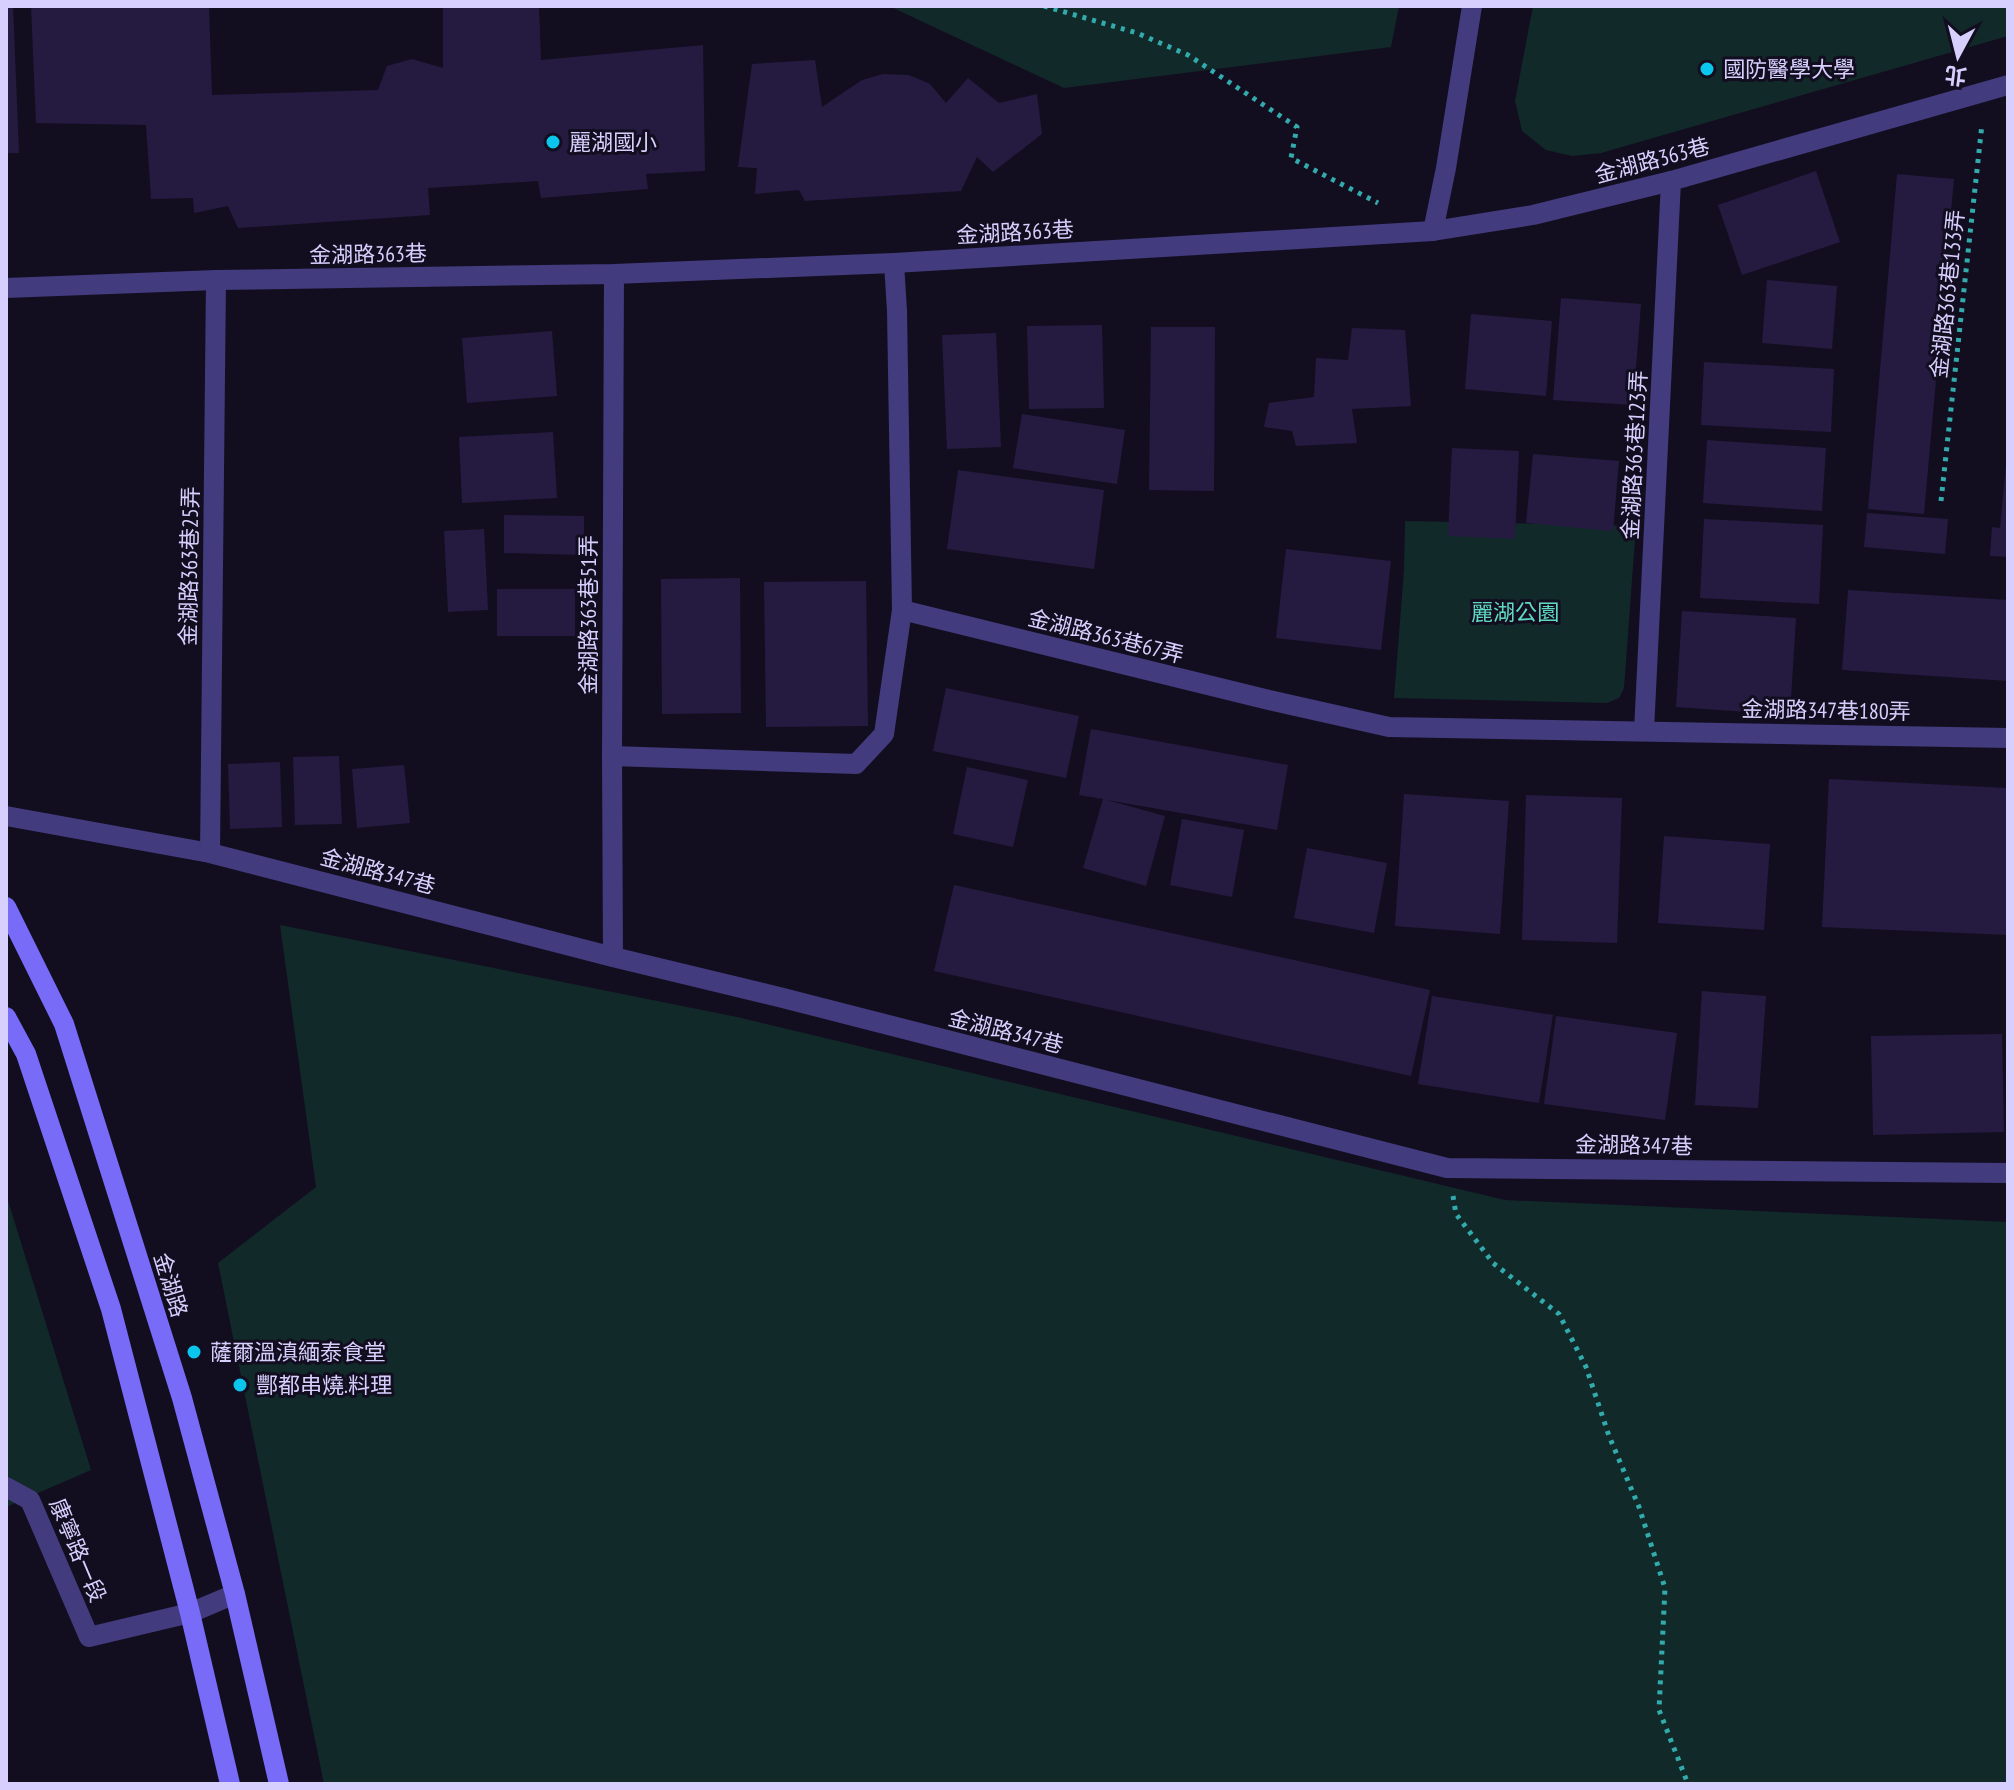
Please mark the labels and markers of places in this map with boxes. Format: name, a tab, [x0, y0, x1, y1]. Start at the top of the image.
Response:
place label: 國防醫學大學	[1723, 55, 1855, 83]
marker: 國防醫學大學	[1698, 60, 1716, 78]
place label: 麗湖國小	[569, 128, 657, 156]
marker: 麗湖國小	[544, 133, 562, 151]
place label: 薩爾溫滇緬泰食堂	[210, 1338, 386, 1366]
marker: 薩爾溫滇緬泰食堂	[185, 1343, 203, 1361]
place label: 酆都串燒.料理	[256, 1371, 392, 1399]
marker: 酆都串燒.料理	[231, 1376, 249, 1394]

